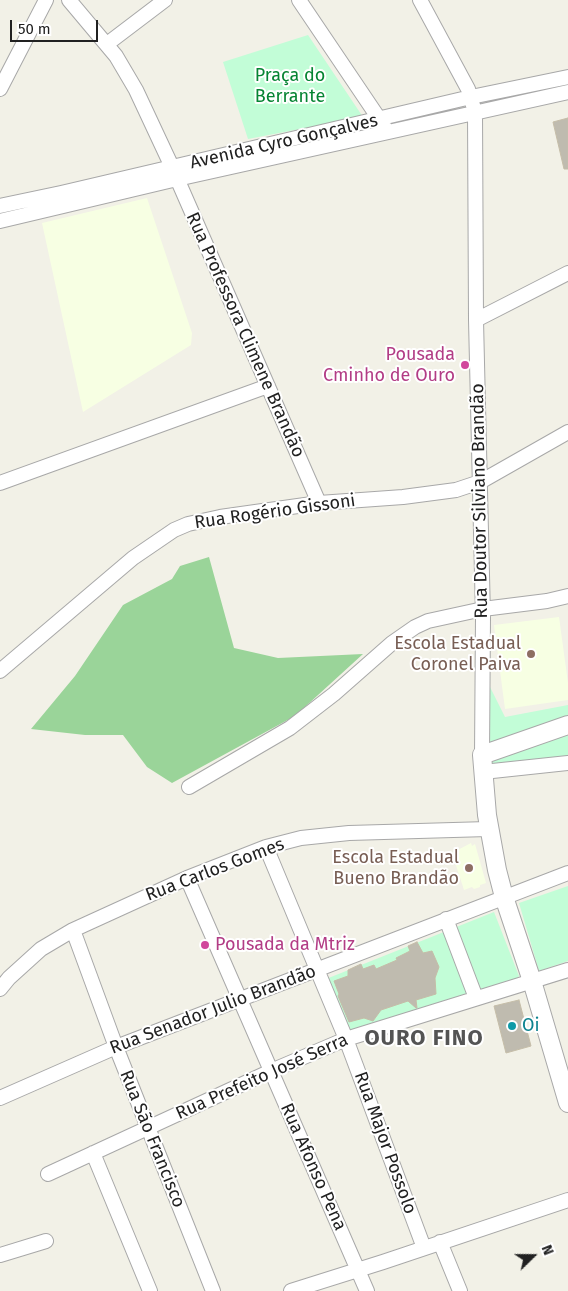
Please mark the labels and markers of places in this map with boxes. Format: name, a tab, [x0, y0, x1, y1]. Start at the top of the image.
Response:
place label: Pousada Cminho de Ouro	[323, 344, 455, 386]
marker: Pousada Cminho de Ouro	[459, 359, 471, 371]
place label: Escola Estadual Coronel Paiva	[394, 633, 521, 676]
marker: Escola Estadual Coronel Paiva	[525, 648, 537, 660]
place label: Escola Estadual Bueno Brandão	[332, 847, 459, 890]
marker: Escola Estadual Bueno Brandão	[463, 862, 475, 874]
place label: Pousada da Mtriz	[215, 934, 355, 956]
marker: Pousada da Mtriz	[199, 939, 211, 951]
place label: Oi	[522, 1015, 540, 1037]
marker: Oi	[506, 1020, 518, 1032]

